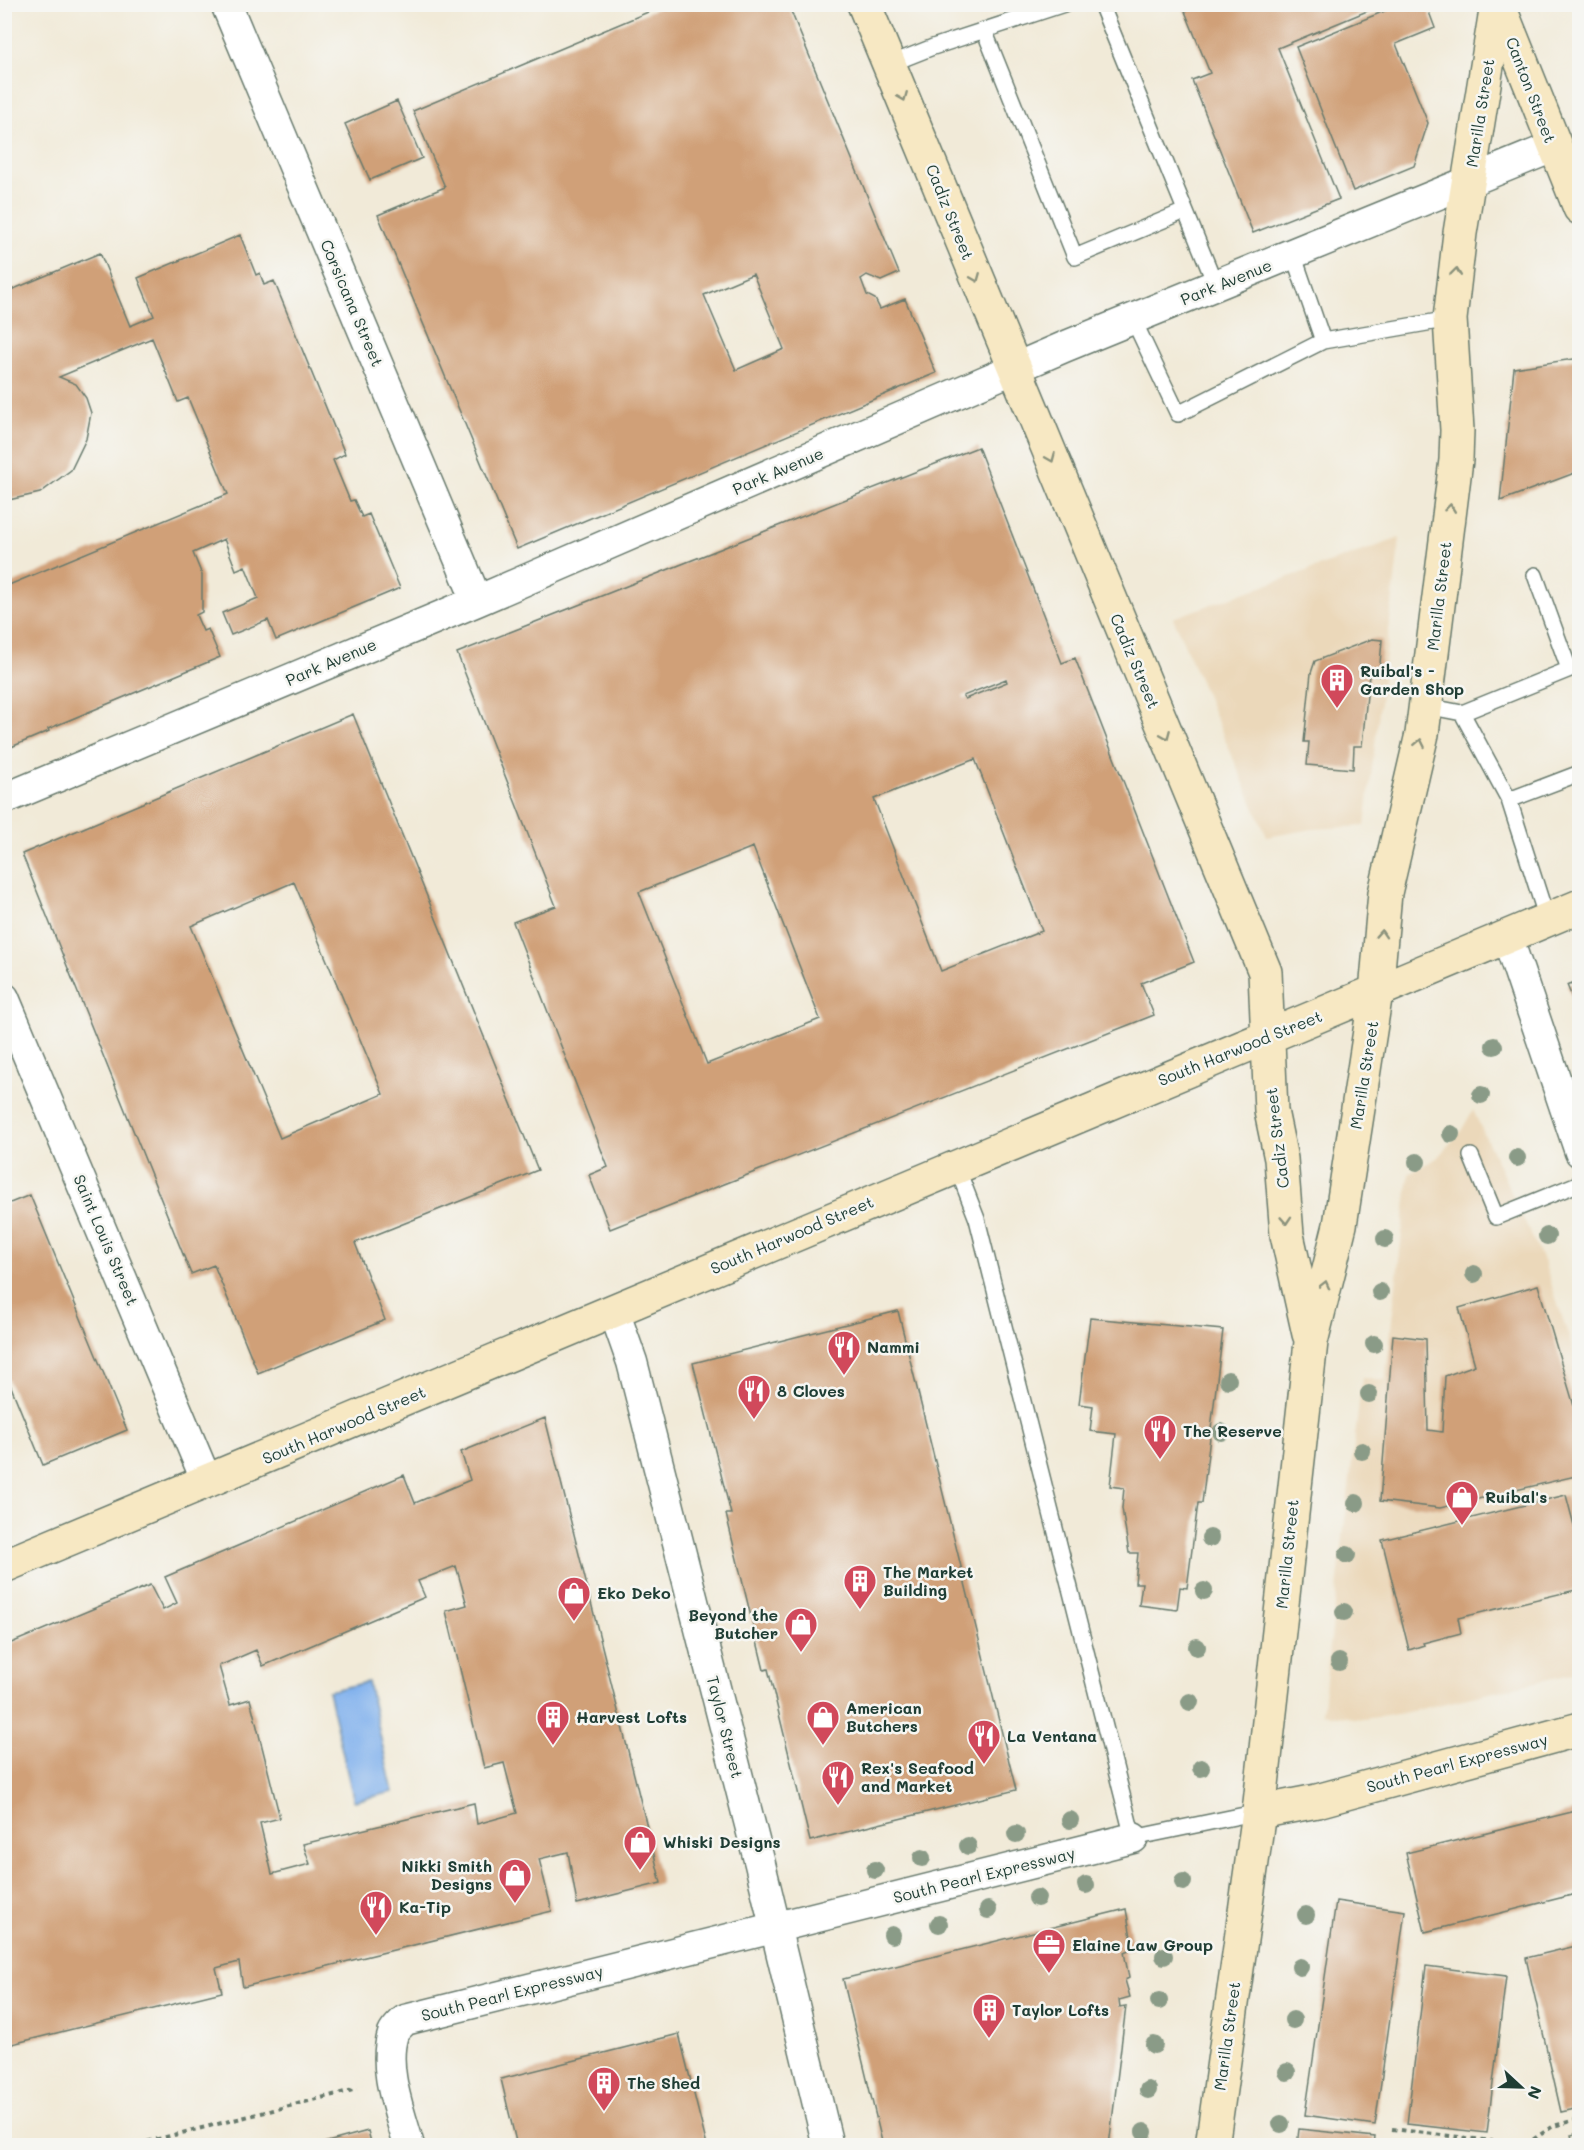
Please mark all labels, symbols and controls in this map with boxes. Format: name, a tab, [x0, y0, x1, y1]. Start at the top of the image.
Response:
street label: Canton Street	[1502, 34, 1561, 146]
street label: Marilla Street	[1461, 57, 1498, 169]
one-way arrow	[896, 91, 908, 102]
street label: Cadiz Street	[922, 161, 979, 263]
street label: Corsicana Street	[316, 236, 389, 369]
street label: Park Avenue	[1177, 254, 1275, 309]
one-way arrow	[1449, 268, 1461, 277]
one-way arrow	[969, 271, 981, 282]
street label: Park Avenue	[729, 442, 826, 499]
one-way arrow	[1044, 452, 1056, 463]
one-way arrow	[1443, 504, 1455, 513]
street label: Marilla Street	[1421, 540, 1456, 652]
street label: Cadiz Street	[1106, 610, 1165, 712]
street label: Park Avenue	[282, 633, 379, 690]
place label: Ruibal's - Garden Shop	[1360, 660, 1464, 699]
building icon: Ruibal's - Garden Shop	[1319, 662, 1355, 709]
one-way arrow	[1159, 729, 1171, 740]
one-way arrow	[1413, 739, 1426, 749]
one-way arrow	[1374, 930, 1387, 939]
street label: South Harwood Street	[1155, 1005, 1325, 1090]
street label: Marilla Street	[1345, 1019, 1382, 1131]
street label: Cadiz Street	[1260, 1086, 1293, 1190]
street label: Saint Louis Street	[69, 1171, 144, 1308]
street label: South Harwood Street	[707, 1191, 877, 1278]
one-way arrow	[1279, 1215, 1292, 1224]
one-way arrow	[1318, 1280, 1330, 1291]
restaurant icon: Nammi	[826, 1329, 862, 1376]
place label: Nammi	[867, 1336, 920, 1357]
restaurant icon: 8 Cloves	[736, 1373, 772, 1420]
place label: 8 Cloves	[777, 1380, 845, 1401]
street label: South Harwood Street	[259, 1381, 429, 1468]
restaurant icon: The Reserve	[1142, 1413, 1178, 1460]
place label: The Reserve	[1183, 1420, 1282, 1441]
shop icon: Ruibal's	[1444, 1479, 1480, 1526]
place label: Ruibal's	[1485, 1486, 1547, 1507]
street label: Marilla Street	[1270, 1498, 1303, 1610]
place label: The Market Building	[883, 1561, 973, 1600]
building icon: The Market Building	[842, 1563, 878, 1610]
shop icon: Eko Deko	[556, 1575, 592, 1622]
place label: Eko Deko	[597, 1582, 671, 1603]
place label: Beyond the Butcher	[688, 1604, 778, 1643]
shop icon: Beyond the Butcher	[783, 1606, 819, 1653]
street label: Taylor Street	[703, 1673, 748, 1780]
place label: American Butchers	[846, 1697, 922, 1736]
building icon: Harvest Lofts	[535, 1699, 571, 1746]
shop icon: American Butchers	[805, 1699, 841, 1746]
place label: Harvest Lofts	[576, 1706, 687, 1727]
restaurant icon: La Ventana	[966, 1718, 1002, 1765]
place label: La Ventana	[1007, 1725, 1097, 1746]
street label: South Pearl Expressway	[1364, 1728, 1550, 1797]
place label: Rex's Seafood and Market	[861, 1757, 974, 1796]
restaurant icon: Rex's Seafood and Market	[820, 1759, 856, 1806]
shop icon: Whiski Designs	[622, 1824, 658, 1871]
place label: Whiski Designs	[663, 1831, 780, 1852]
street label: South Pearl Expressway	[891, 1842, 1077, 1907]
place label: Nikki Smith Designs	[402, 1855, 492, 1894]
shop icon: Nikki Smith Designs	[497, 1857, 533, 1904]
restaurant icon: Ka-Tip	[358, 1889, 394, 1936]
place label: Ka-Tip	[399, 1896, 451, 1917]
office icon: Elaine Law Group	[1031, 1927, 1067, 1974]
place label: Elaine Law Group	[1072, 1934, 1213, 1955]
street label: South Pearl Expressway	[419, 1960, 605, 2025]
street label: Marilla Street	[1208, 1980, 1245, 2092]
building icon: Taylor Lofts	[971, 1992, 1007, 2039]
place label: Taylor Lofts	[1012, 1999, 1109, 2020]
north arrow	[1491, 2057, 1551, 2117]
building icon: The Shed	[586, 2065, 622, 2112]
place label: The Shed	[627, 2072, 700, 2093]
text: N	[1523, 2083, 1547, 2102]

